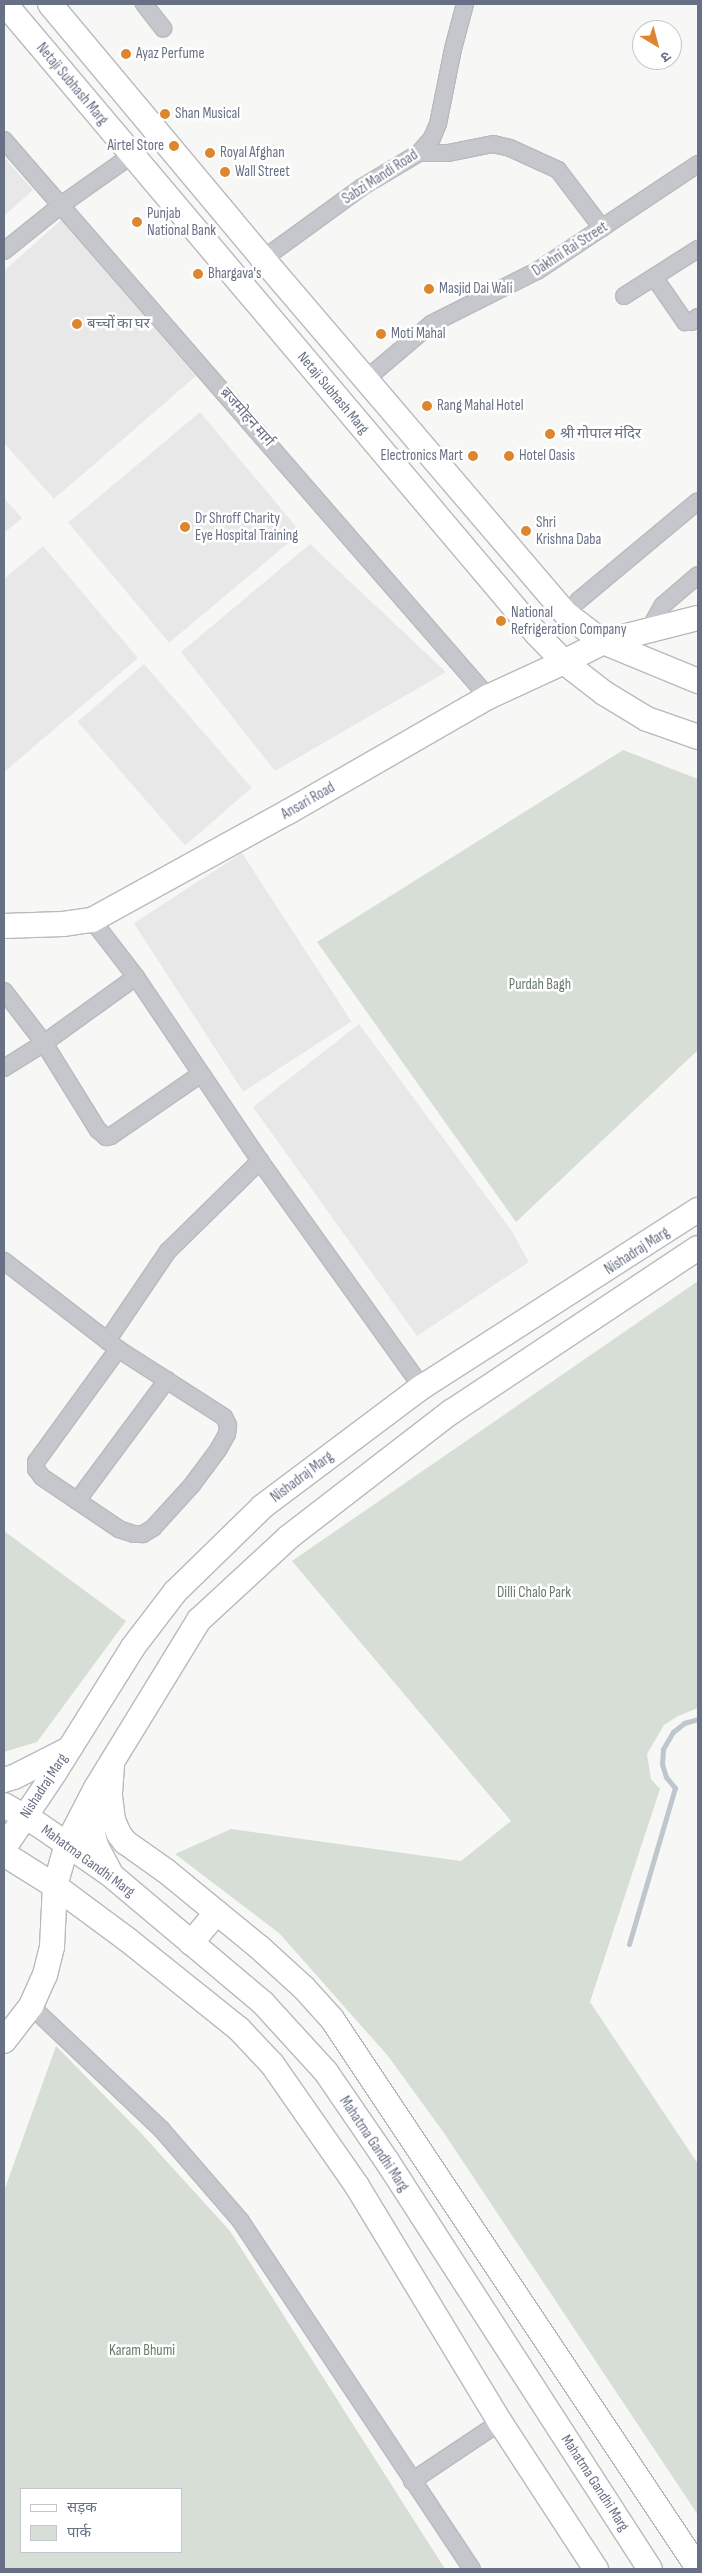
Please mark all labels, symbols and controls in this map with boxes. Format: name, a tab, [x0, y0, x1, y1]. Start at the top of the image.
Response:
north arrow	[632, 20, 682, 70]
street label: Netaji Subhash Marg	[32, 39, 112, 129]
place label: Ayaz Perfume	[136, 45, 204, 63]
text: उ	[657, 47, 674, 66]
marker: Ayaz Perfume	[120, 48, 132, 60]
place label: Shan Musical	[175, 105, 240, 123]
marker: Shan Musical	[159, 108, 171, 120]
place label: Airtel Store	[107, 137, 164, 155]
marker: Airtel Store	[168, 140, 180, 152]
place label: Royal Afghan	[220, 144, 285, 162]
street label: Sabzi Mandi Road	[339, 146, 421, 208]
marker: Royal Afghan	[204, 147, 216, 159]
place label: Wall Street	[235, 163, 290, 181]
marker: Wall Street	[219, 166, 231, 178]
place label: Punjab National Bank	[147, 204, 216, 239]
marker: Punjab National Bank	[131, 216, 143, 228]
street label: Dakhni Rai Street	[529, 218, 611, 280]
place label: Bhargava's	[208, 265, 261, 283]
marker: Bhargava's	[192, 268, 204, 280]
place label: Masjid Dai Wali	[439, 280, 512, 298]
marker: Masjid Dai Wali	[423, 283, 435, 295]
place label: बच्चों का घर	[87, 315, 150, 333]
marker: बच्चों का घर	[71, 318, 83, 330]
place label: Moti Mahal	[391, 325, 446, 343]
marker: Moti Mahal	[375, 328, 387, 340]
street label: Netaji Subhash Marg	[293, 348, 373, 438]
street label: ब्रजमोहन मार्ग	[216, 384, 278, 450]
place label: Rang Mahal Hotel	[437, 397, 523, 415]
marker: Rang Mahal Hotel	[421, 400, 433, 412]
place label: श्री गोपाल मंदिर	[560, 425, 641, 443]
marker: श्री गोपाल मंदिर	[544, 428, 556, 440]
place label: Electronics Mart	[381, 447, 463, 465]
place label: Hotel Oasis	[519, 447, 575, 465]
marker: Electronics Mart	[467, 450, 479, 462]
marker: Hotel Oasis	[503, 450, 515, 462]
place label: Dr Shroff Charity Eye Hospital Training	[195, 509, 298, 544]
place label: Shri Krishna Daba	[536, 513, 601, 548]
marker: Dr Shroff Charity Eye Hospital Training	[179, 521, 191, 533]
marker: Shri Krishna Daba	[520, 525, 532, 537]
place label: National Refrigeration Company	[511, 603, 627, 638]
marker: National Refrigeration Company	[495, 615, 507, 627]
street label: Ansari Road	[278, 779, 338, 823]
park label: Purdah Bagh	[509, 976, 571, 994]
street label: Nishadraj Marg	[601, 1223, 673, 1279]
street label: Nishadraj Marg	[267, 1448, 337, 1506]
park label: Dilli Chalo Park	[497, 1584, 571, 1602]
street label: Nishadraj Marg	[16, 1750, 72, 1822]
street label: Mahatma Gandhi Marg	[38, 1821, 138, 1901]
street label: Mahatma Gandhi Marg	[335, 2093, 413, 2195]
park label: Karam Bhumi	[109, 2342, 175, 2360]
street label: Mahatma Gandhi Marg	[557, 2431, 633, 2535]
legend	[20, 2488, 182, 2553]
text: सड़क	[67, 2498, 97, 2517]
text: पार्क	[67, 2523, 91, 2542]

